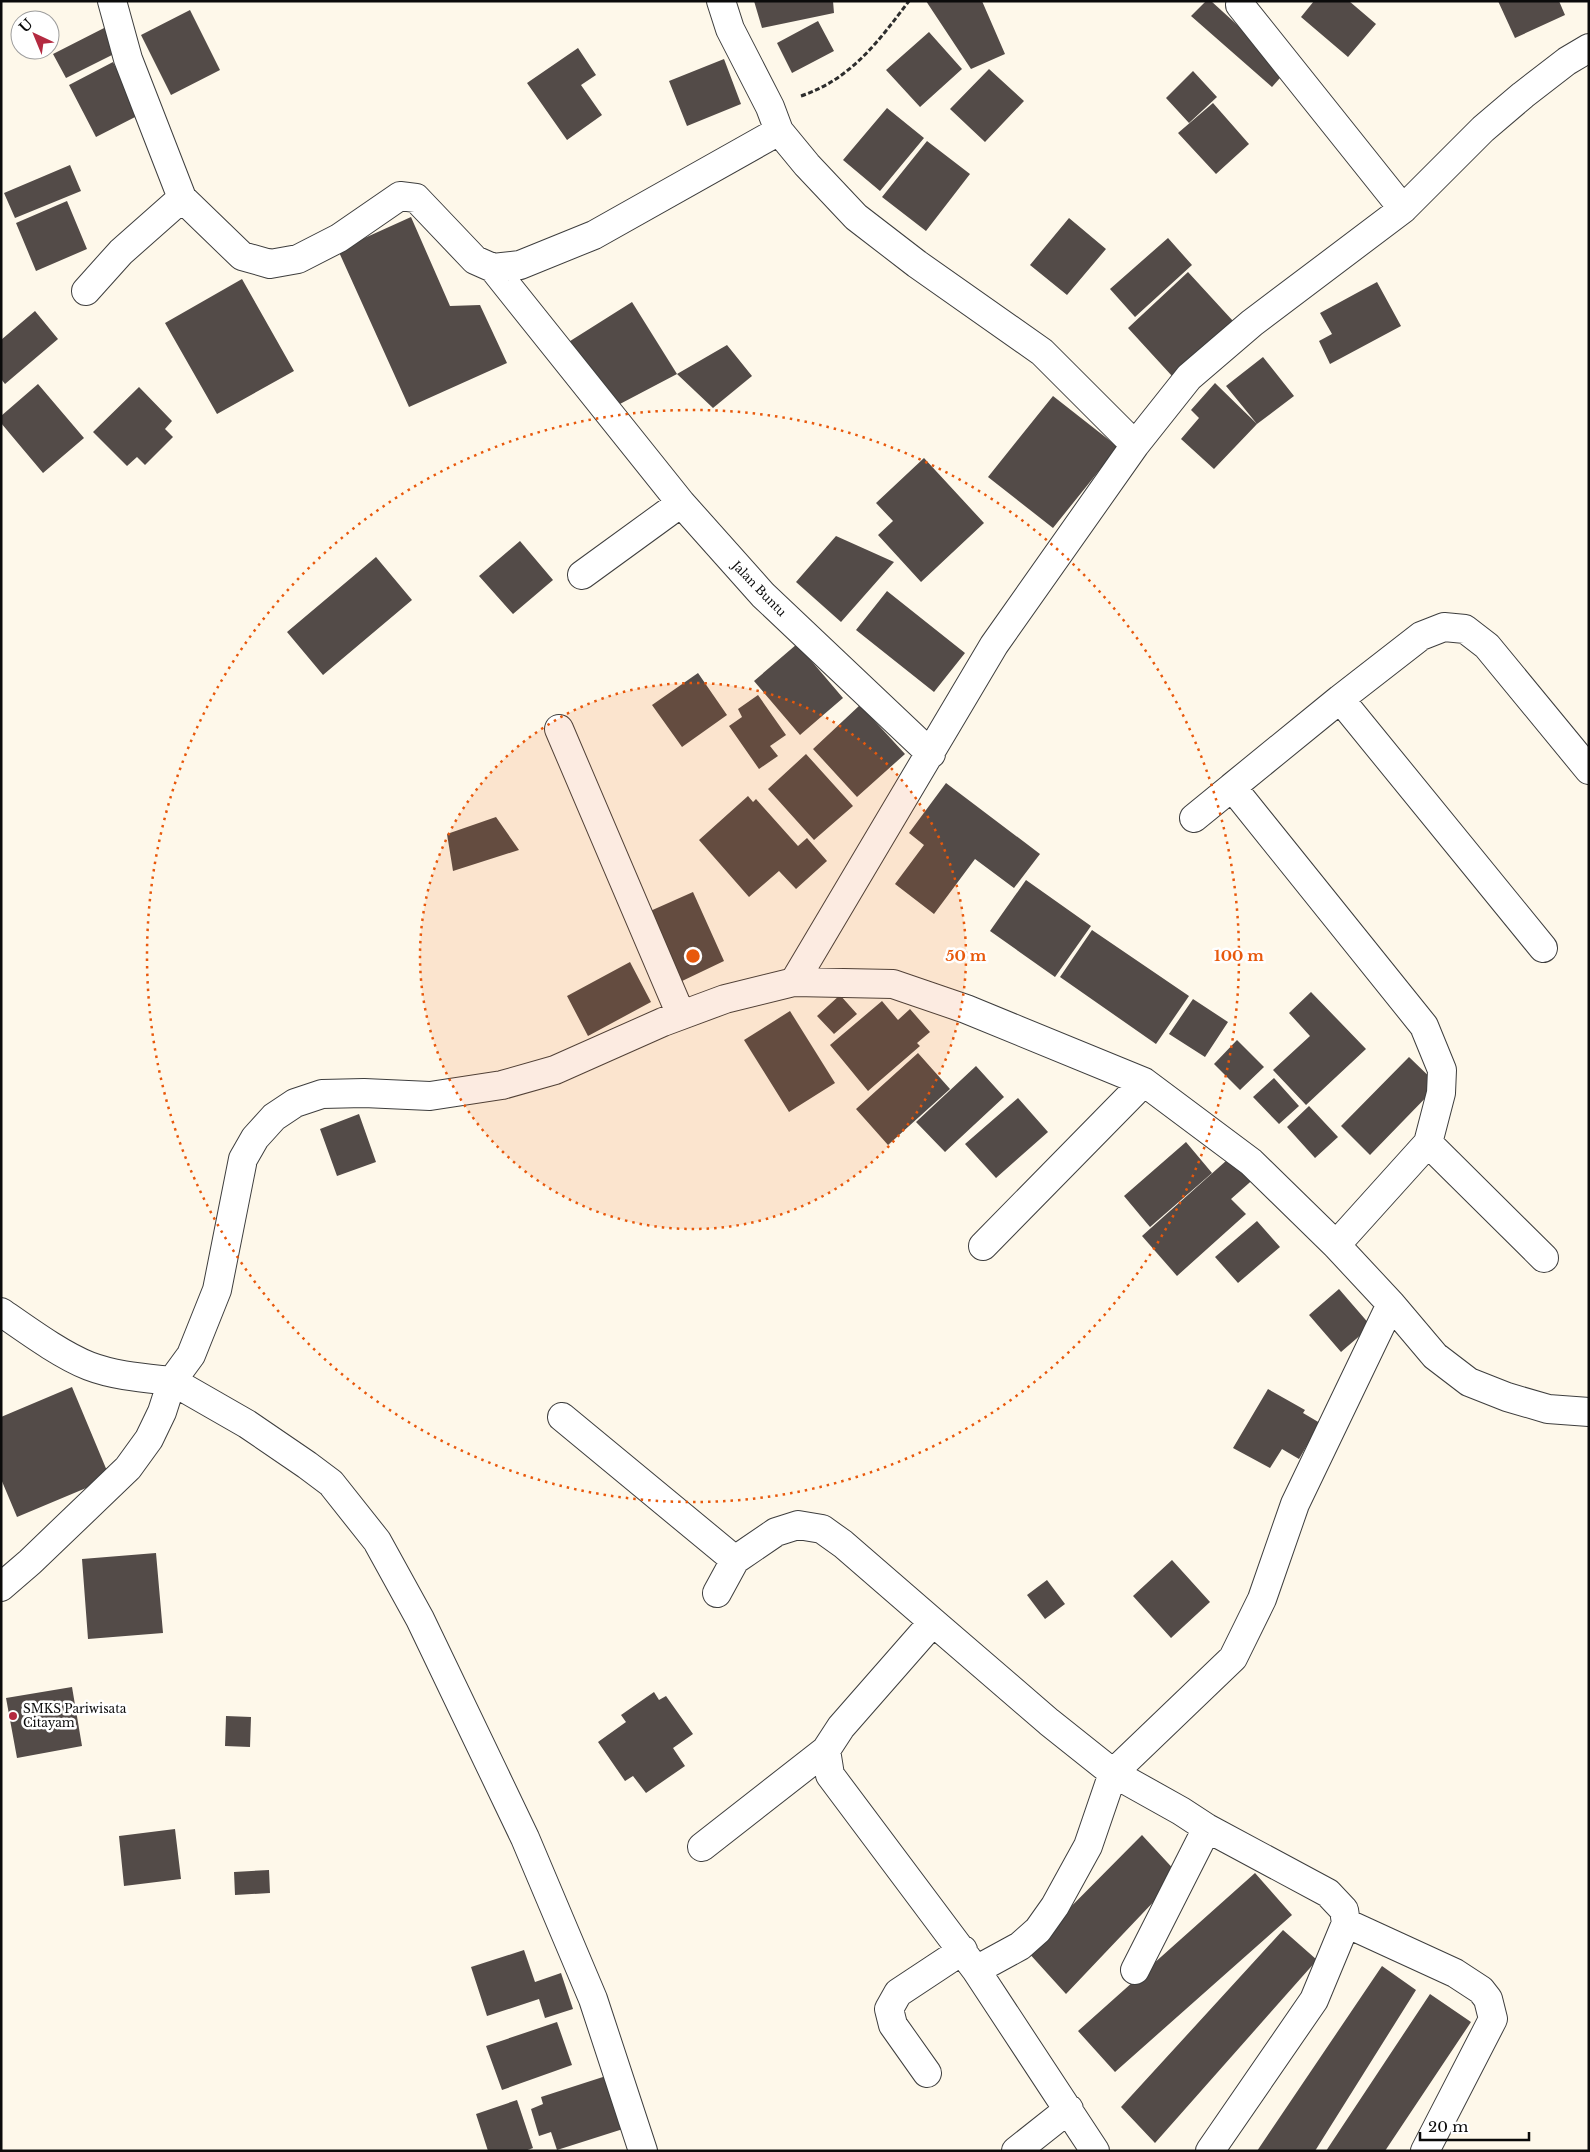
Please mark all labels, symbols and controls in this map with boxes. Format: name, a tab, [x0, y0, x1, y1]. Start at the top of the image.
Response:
north arrow	[10, 10, 60, 60]
text: U	[15, 14, 37, 36]
street label: Jalan Buntu	[728, 556, 790, 620]
text: 50 m	[946, 946, 987, 965]
text: 100 m	[1214, 946, 1264, 965]
centre of rings	[684, 947, 702, 965]
place label: SMKS Pariwisata Citayam	[23, 1701, 127, 1730]
marker: SMKS Pariwisata Citayam	[7, 1710, 19, 1722]
scale bar	[1420, 2110, 1529, 2142]
text: 20 m	[1428, 2117, 1468, 2136]

